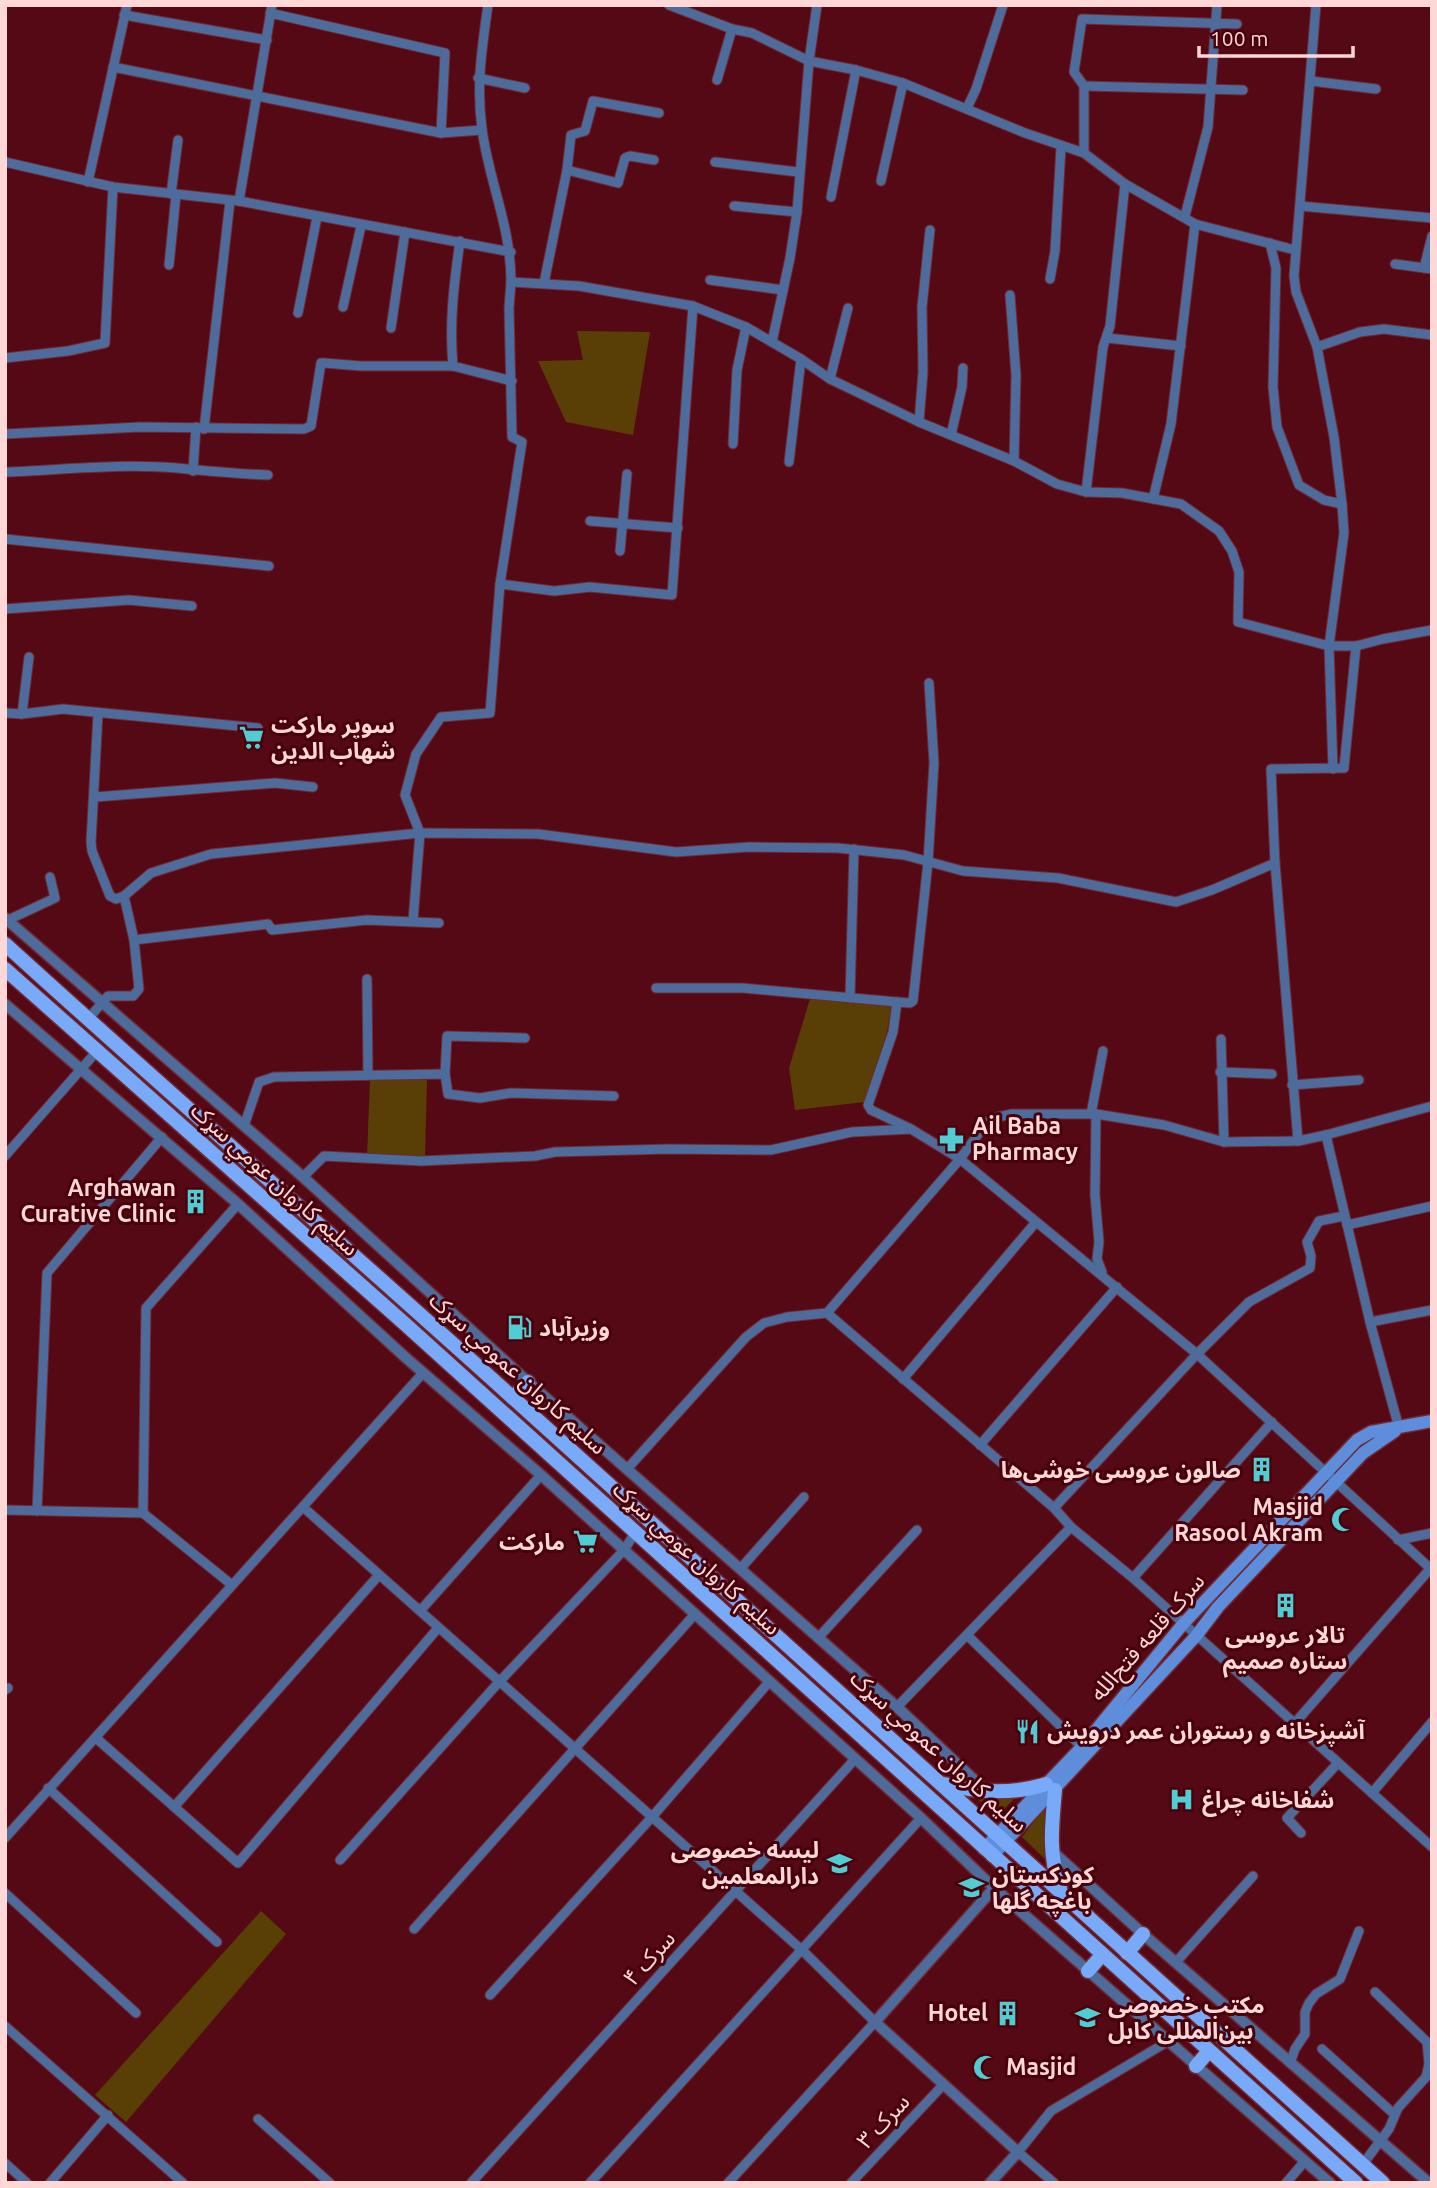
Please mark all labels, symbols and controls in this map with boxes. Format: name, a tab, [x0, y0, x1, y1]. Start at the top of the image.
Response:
scale bar	[1199, 14, 1353, 58]
text: 100 m	[1210, 26, 1268, 50]
place label: سوپر مارکت شهاب الدین	[271, 712, 395, 765]
supermarket icon: سوپر مارکت شهاب الدین	[237, 724, 265, 752]
street label: سلیم کاروان عومي سړک	[183, 1097, 364, 1264]
place label: Ail Baba Pharmacy	[972, 1113, 1078, 1164]
pharmacy icon: Ail Baba Pharmacy	[938, 1125, 966, 1153]
place label: Arghawan Curative Clinic	[20, 1175, 176, 1226]
building icon: Arghawan Curative Clinic	[182, 1187, 210, 1215]
street label: سلیم کاروان عمومي سړک	[421, 1287, 612, 1463]
fuel station icon: وزیرآباد	[505, 1314, 533, 1342]
place label: وزیرآباد	[539, 1315, 610, 1342]
building icon: صالون عروسی خوشی‌ها	[1247, 1456, 1275, 1484]
place label: صالون عروسی خوشی‌ها	[1001, 1457, 1241, 1484]
street label: سلیم کاروان عومي سړک	[605, 1476, 786, 1643]
place label: Masjid Rasool Akram	[1174, 1494, 1323, 1545]
mosque icon: Masjid Rasool Akram	[1329, 1506, 1357, 1534]
supermarket icon: مارکت	[571, 1528, 599, 1556]
place label: مارکت	[499, 1529, 565, 1556]
street label: سرک قلعه فتح‌الله	[1085, 1568, 1213, 1709]
building icon: تالار عروسی ستاره صمیم	[1271, 1591, 1299, 1619]
place label: تالار عروسی ستاره صمیم	[1223, 1622, 1347, 1678]
street label: سلیم کاروان عمومي سړک	[842, 1665, 1033, 1841]
restaurant icon: آشپزخانه و رستوران عمر درویش	[1013, 1717, 1041, 1745]
place label: آشپزخانه و رستوران عمر درویش	[1047, 1718, 1365, 1747]
hospital icon: شفاخانه چراغ	[1168, 1786, 1196, 1814]
place label: شفاخانه چراغ	[1202, 1787, 1334, 1817]
place label: لیسه خصوصی دارالمعلمین	[671, 1837, 819, 1890]
school or university icon: لیسه خصوصی دارالمعلمین	[825, 1849, 853, 1877]
place label: کودکستان باغچه گلها	[992, 1862, 1095, 1917]
school or university icon: کودکستان باغچه گلها	[958, 1874, 986, 1902]
street label: سرک ۴	[618, 1925, 681, 1991]
place label: مکتب خصوصی بین‌المللی کابل	[1108, 1992, 1265, 2045]
building icon: Hotel	[994, 1999, 1022, 2027]
place label: Hotel	[928, 2000, 988, 2025]
school or university icon: مکتب خصوصی بین‌المللی کابل	[1074, 2004, 1102, 2032]
mosque icon: Masjid	[972, 2053, 1000, 2081]
place label: Masjid	[1006, 2054, 1076, 2079]
street label: سرک ۳	[851, 2088, 915, 2154]

